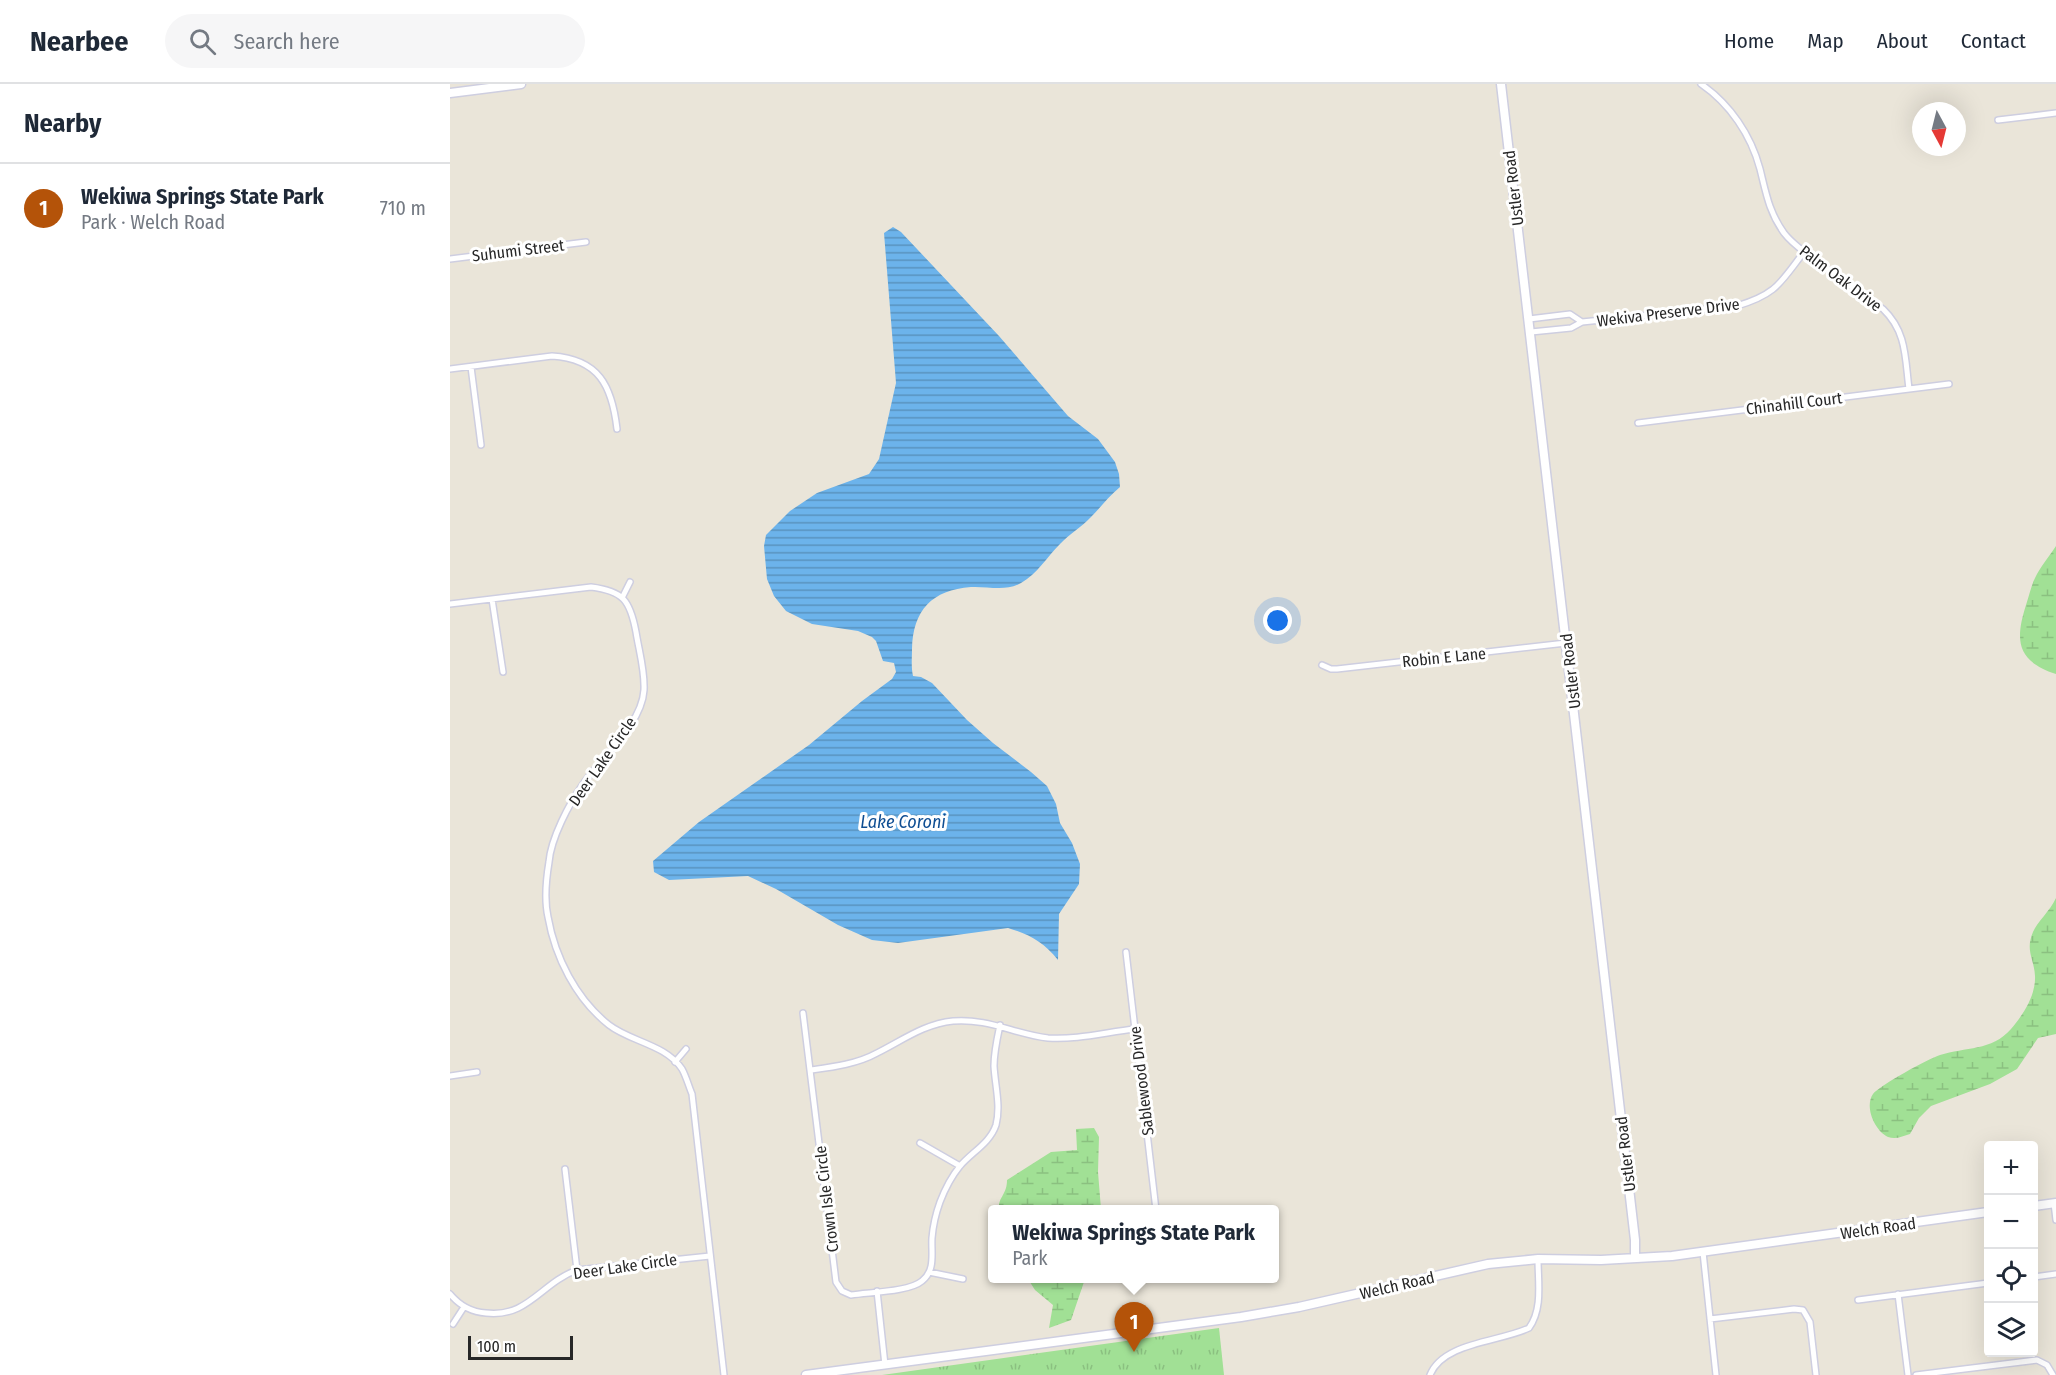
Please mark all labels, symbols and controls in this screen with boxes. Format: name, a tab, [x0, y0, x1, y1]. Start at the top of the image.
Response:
search box	[165, 14, 585, 68]
text: Nearbee	[30, 25, 129, 58]
icon: search	[186, 25, 219, 58]
text: Search here	[234, 28, 340, 55]
text: Home	[1724, 28, 1774, 54]
text: Map	[1807, 28, 1844, 54]
text: About	[1877, 28, 1928, 54]
text: Contact	[1961, 28, 2026, 54]
north arrow	[1912, 102, 1966, 156]
text: Nearby	[24, 108, 101, 139]
street label: Ustler Road	[1499, 149, 1528, 227]
text: Wekiwa Springs State Park	[81, 183, 324, 210]
text: 1	[39, 196, 48, 220]
text: 710 m	[380, 196, 426, 220]
text: Park · Welch Road	[81, 210, 225, 234]
street label: Suhumi Street	[471, 235, 566, 266]
street label: Palm Oak Drive	[1796, 241, 1886, 316]
street label: Wekiva Preserve Drive	[1596, 294, 1741, 331]
street label: Chinahill Court	[1745, 388, 1844, 419]
your location	[1263, 606, 1292, 635]
street label: Ustler Road	[1556, 632, 1585, 710]
street label: Robin E Lane	[1401, 644, 1487, 671]
street label: Deer Lake Circle	[565, 713, 640, 810]
water label: Lake Coroni	[860, 811, 946, 833]
street label: Sablewood Drive	[1125, 1025, 1158, 1137]
street label: Ustler Road	[1611, 1115, 1640, 1193]
map controls	[1984, 1141, 2038, 1357]
button: +	[1984, 1141, 2038, 1195]
street label: Crown Isle Circle	[811, 1145, 842, 1253]
button: −	[1984, 1195, 2038, 1249]
popup	[988, 1205, 1279, 1283]
street label: Welch Road	[1839, 1214, 1917, 1243]
text: Wekiwa Springs State Park	[1012, 1219, 1255, 1246]
text: Park	[1012, 1246, 1048, 1270]
button: locate	[1984, 1249, 2038, 1303]
street label: Deer Lake Circle	[572, 1250, 678, 1283]
street label: Welch Road	[1358, 1268, 1436, 1303]
pin: 1	[1114, 1302, 1154, 1352]
button: layers	[1984, 1303, 2038, 1357]
scale bar	[468, 1333, 573, 1360]
text: 100 m	[477, 1337, 516, 1356]

